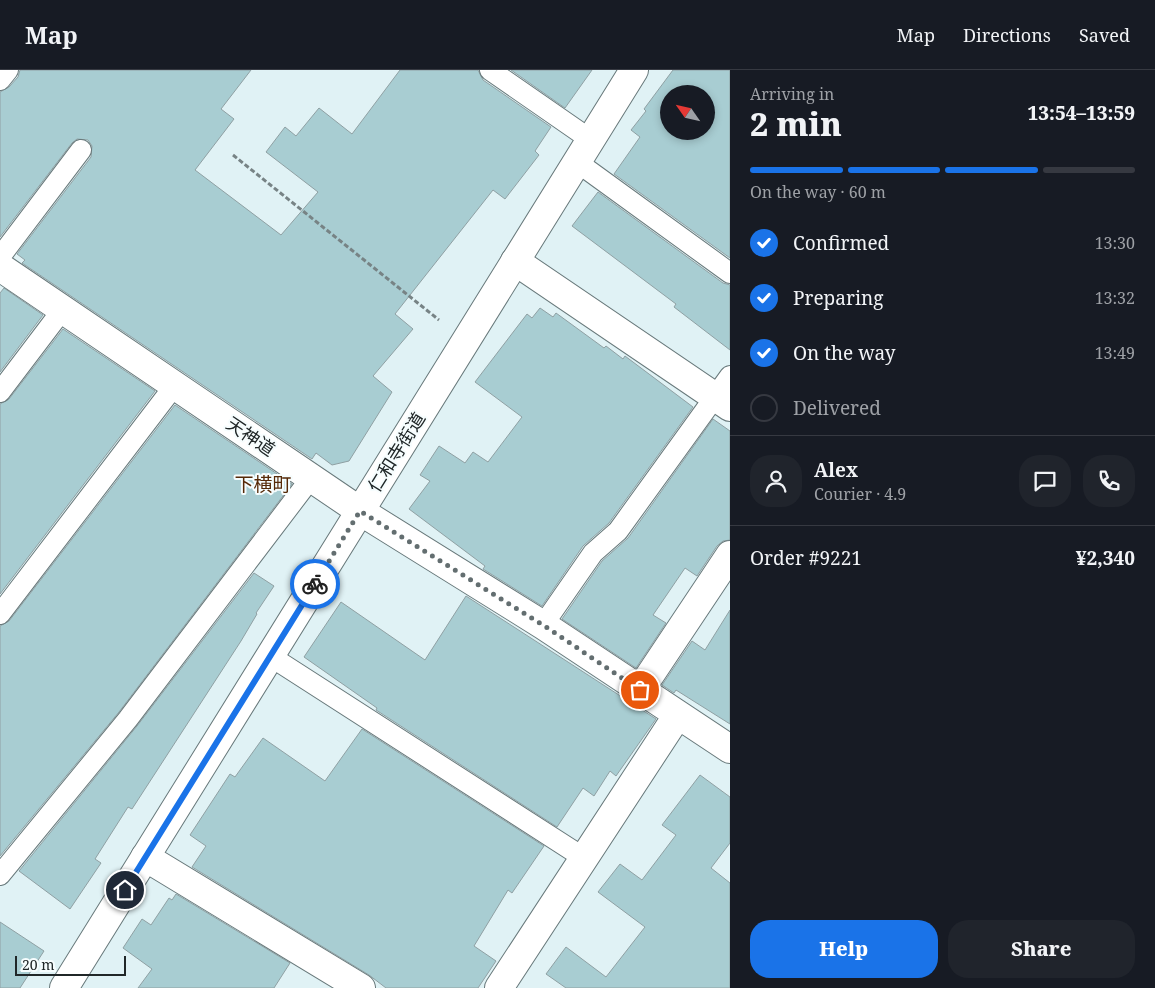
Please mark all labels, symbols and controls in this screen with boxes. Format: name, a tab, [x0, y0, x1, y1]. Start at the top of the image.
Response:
text: Map	[25, 18, 78, 51]
text: Map	[897, 23, 935, 47]
text: Directions	[963, 23, 1051, 47]
text: Saved	[1079, 23, 1130, 47]
text: Arriving in	[750, 83, 834, 105]
north arrow	[660, 85, 715, 140]
map controls	[660, 85, 715, 140]
text: 13:54–13:59	[1027, 100, 1135, 126]
text: 2 min	[750, 102, 842, 145]
text: On the way · 60 m	[750, 181, 886, 203]
icon: check	[750, 229, 778, 257]
text: Confirmed	[793, 230, 889, 256]
text: 13:30	[1095, 232, 1135, 254]
icon: check	[750, 284, 778, 312]
text: Preparing	[793, 285, 883, 311]
text: 13:32	[1095, 287, 1135, 309]
icon: check	[750, 339, 778, 367]
text: On the way	[793, 340, 896, 366]
text: 13:49	[1095, 342, 1135, 364]
text: Delivered	[793, 395, 881, 421]
street label: 仁和寺街道	[362, 407, 430, 497]
street label: 天神道	[222, 411, 280, 461]
button: person	[750, 455, 802, 507]
button: chat	[1019, 455, 1071, 507]
button: phone	[1083, 455, 1135, 507]
text: Alex	[814, 457, 858, 483]
district label: 下横町	[234, 471, 292, 497]
text: Courier · 4.9	[814, 483, 906, 505]
text: Order #9221	[750, 545, 862, 571]
text: ¥2,340	[1076, 545, 1135, 571]
courier	[290, 559, 340, 609]
icon: bike	[301, 570, 329, 598]
pin	[619, 669, 661, 711]
icon: bag	[626, 676, 654, 704]
pin	[104, 869, 146, 911]
icon: home	[111, 876, 139, 904]
button: Help	[750, 920, 938, 978]
button: Share	[948, 920, 1135, 978]
scale bar	[15, 953, 126, 976]
text: 20 m	[22, 955, 55, 974]

